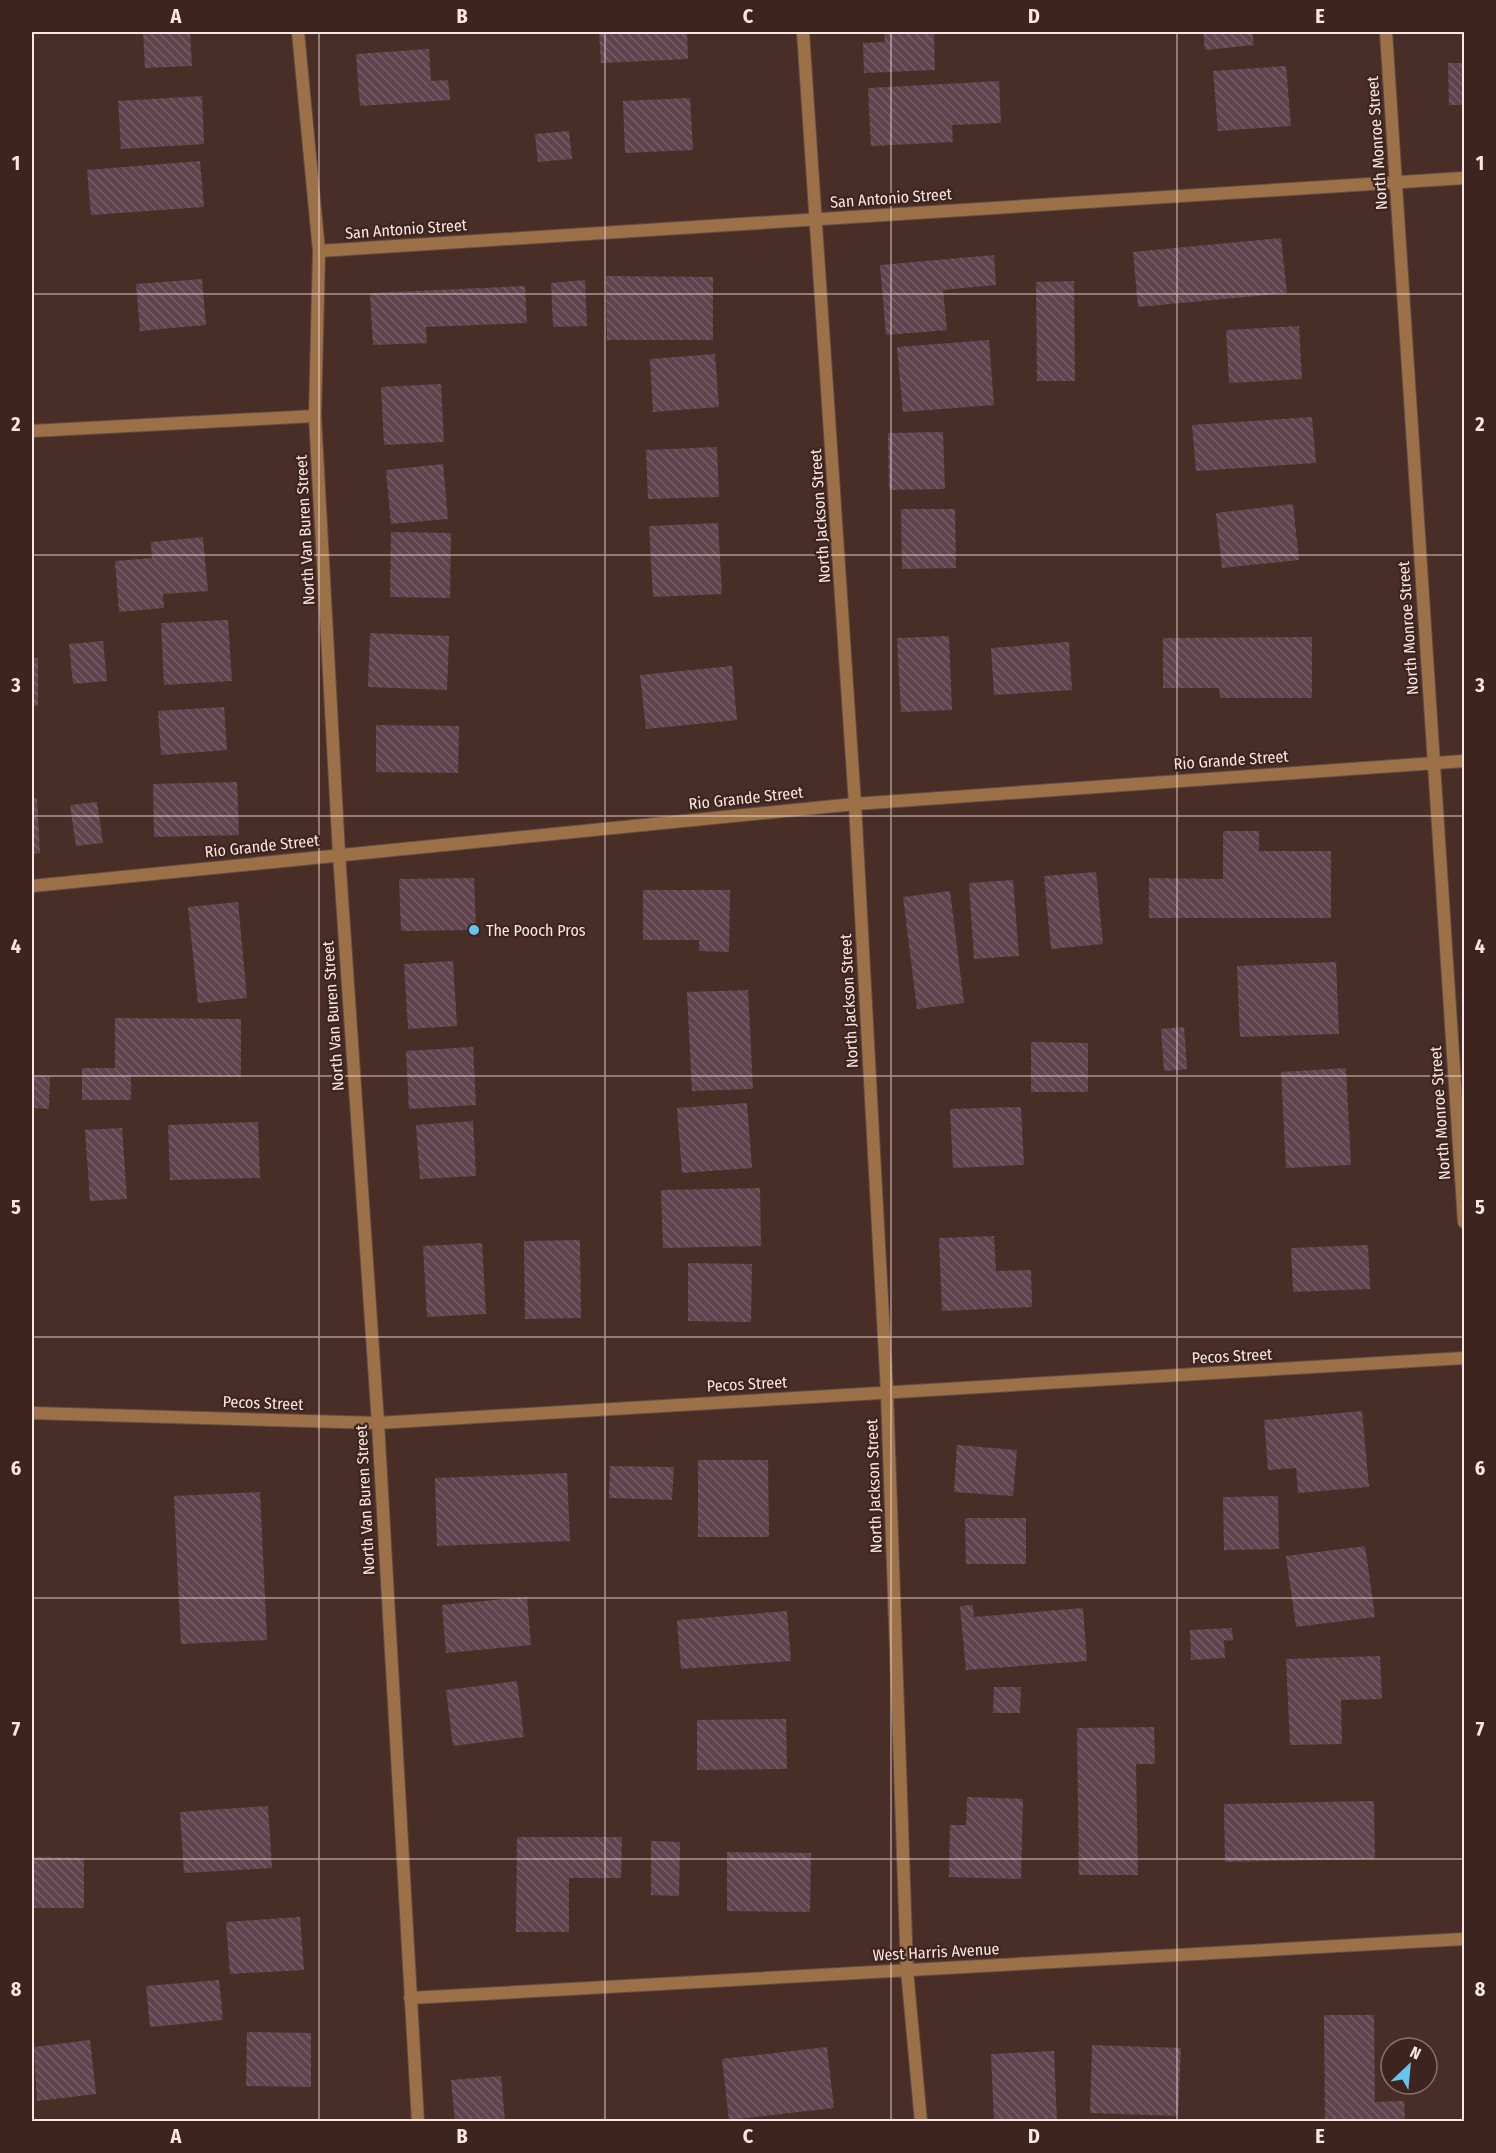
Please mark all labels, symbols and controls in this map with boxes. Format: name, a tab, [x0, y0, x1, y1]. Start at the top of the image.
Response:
text: A	[170, 4, 183, 28]
text: B	[456, 4, 468, 28]
text: C	[743, 4, 754, 28]
text: D	[1028, 4, 1040, 28]
text: E	[1315, 4, 1325, 28]
street label: North Monroe Street	[1363, 75, 1391, 210]
text: 1	[12, 151, 20, 175]
text: 1	[1476, 151, 1484, 175]
street label: San Antonio Street	[829, 184, 953, 212]
street label: San Antonio Street	[344, 215, 468, 243]
text: 2	[10, 412, 21, 436]
text: 2	[1474, 412, 1485, 436]
street label: North Jackson Street	[806, 448, 834, 584]
street label: North Van Buren Street	[292, 454, 318, 606]
street label: North Monroe Street	[1394, 560, 1422, 695]
text: 3	[10, 673, 21, 697]
text: 3	[1474, 673, 1485, 697]
street label: Rio Grande Street	[1173, 746, 1290, 773]
street label: Rio Grande Street	[688, 782, 805, 813]
street label: Rio Grande Street	[204, 830, 321, 861]
place label: The Pooch Pros	[486, 921, 586, 940]
marker: The Pooch Pros	[467, 923, 481, 937]
street label: North Jackson Street	[836, 933, 862, 1069]
text: 4	[11, 934, 21, 958]
text: 4	[1475, 934, 1485, 958]
street label: North Van Buren Street	[318, 940, 348, 1092]
street label: North Monroe Street	[1426, 1045, 1454, 1180]
text: 5	[11, 1195, 21, 1219]
text: 5	[1475, 1195, 1485, 1219]
street label: Pecos Street	[1191, 1344, 1274, 1368]
street label: Pecos Street	[706, 1372, 789, 1396]
street label: Pecos Street	[222, 1392, 304, 1414]
street label: North Jackson Street	[862, 1418, 886, 1553]
street label: North Van Buren Street	[352, 1424, 378, 1576]
text: 6	[11, 1456, 21, 1480]
text: 6	[1475, 1456, 1485, 1480]
text: 7	[12, 1717, 21, 1741]
text: 7	[1476, 1717, 1485, 1741]
street label: West Harris Avenue	[872, 1939, 1000, 1965]
text: 8	[11, 1977, 22, 2001]
text: 8	[1475, 1977, 1486, 2001]
north arrow	[1379, 2036, 1439, 2096]
text: N	[1407, 2042, 1424, 2064]
text: A	[170, 2124, 183, 2148]
text: B	[456, 2124, 468, 2148]
text: C	[743, 2124, 754, 2148]
text: D	[1028, 2124, 1040, 2148]
text: E	[1315, 2124, 1325, 2148]

